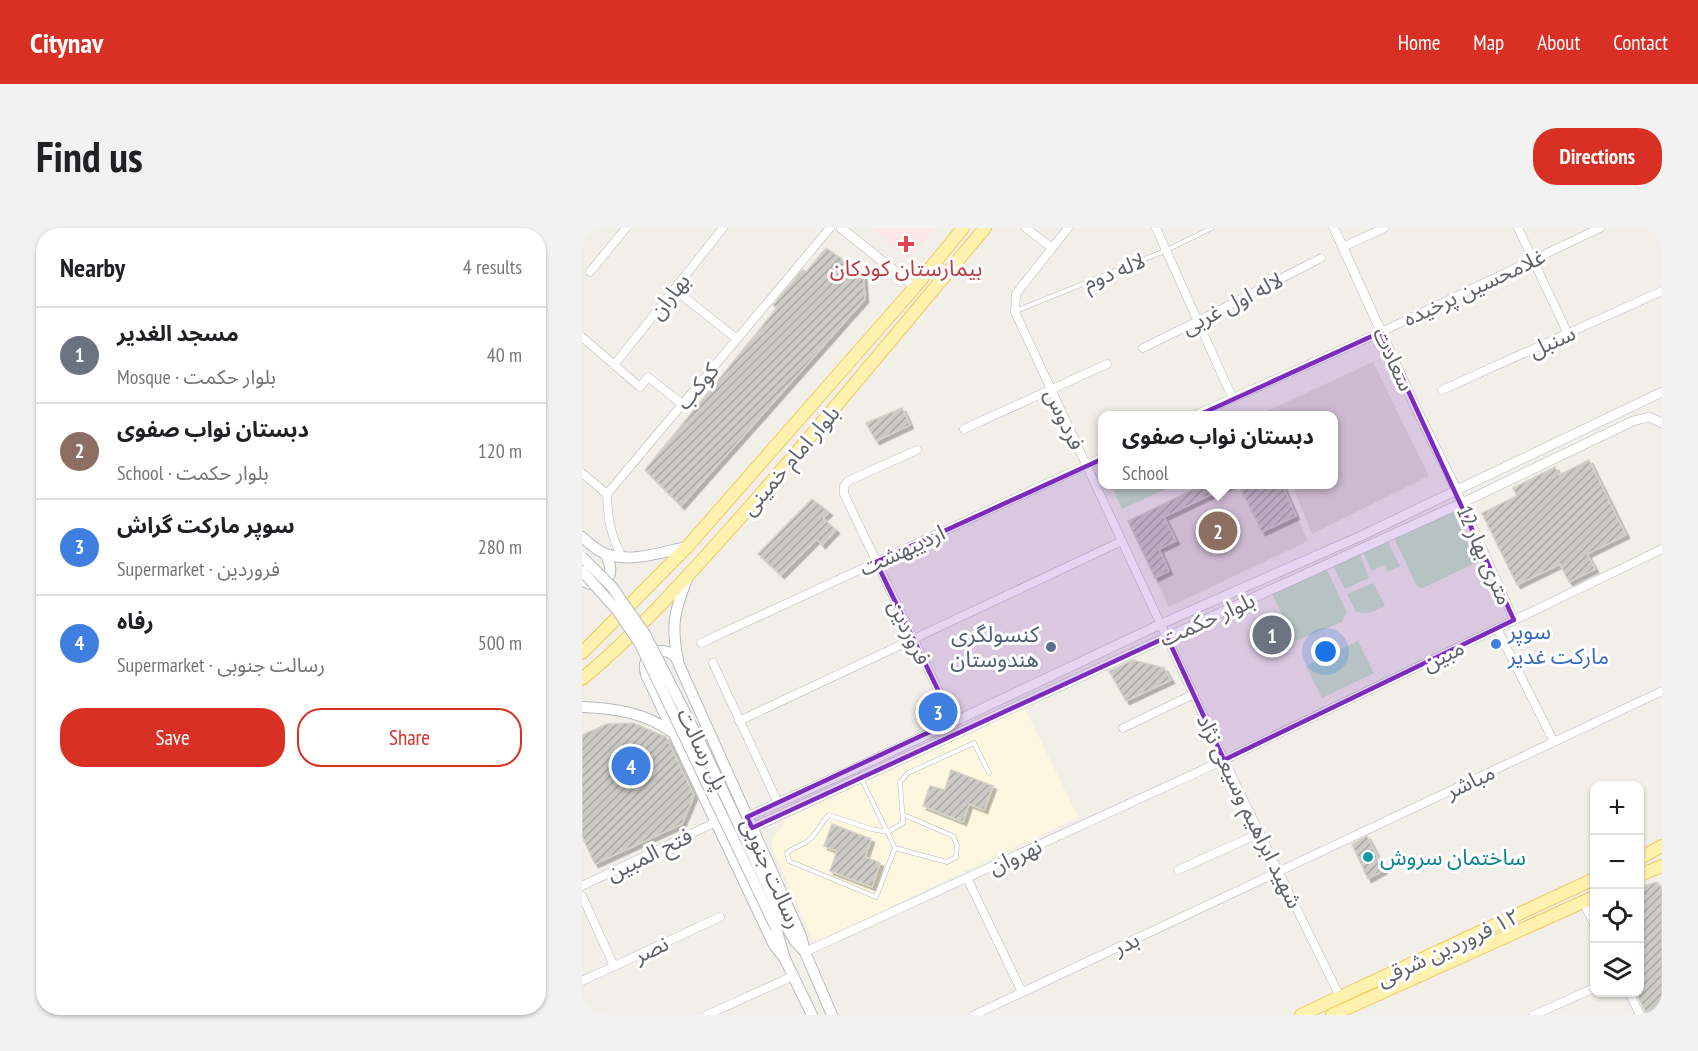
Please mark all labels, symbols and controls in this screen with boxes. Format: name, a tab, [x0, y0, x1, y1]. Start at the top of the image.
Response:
text: Citynav	[30, 24, 103, 61]
text: Home	[1398, 29, 1440, 56]
text: Map	[1473, 29, 1504, 56]
text: About	[1537, 29, 1580, 56]
text: Contact	[1613, 29, 1668, 56]
button: Directions	[1533, 128, 1662, 185]
text: Find us	[36, 129, 143, 184]
marker: بیمارستان کودکان	[897, 235, 915, 253]
street label: غلامحسین پرخیده	[1398, 242, 1550, 333]
street label: لاله دوم	[1079, 246, 1150, 299]
text: Nearby	[60, 251, 125, 284]
text: 4 results	[463, 254, 522, 280]
place label: بیمارستان کودکان	[830, 254, 982, 282]
street label: لاله اول غربی	[1177, 266, 1287, 340]
street label: بهاران	[642, 267, 696, 325]
street label: سنبل	[1524, 318, 1580, 364]
text: مسجد الغدیر	[117, 319, 239, 347]
street label: سعادت	[1367, 323, 1421, 395]
text: 1	[75, 342, 84, 368]
text: 40 m	[487, 342, 522, 368]
street label: کوکب	[669, 356, 725, 415]
text: Mosque · بلوار حکمت	[117, 364, 276, 390]
street label: فردوس	[1039, 384, 1091, 454]
street label: بلوار امام خمینی	[734, 399, 848, 523]
popup	[1098, 411, 1338, 489]
text: دبستان نواب صفوی	[117, 415, 309, 443]
text: دبستان نواب صفوی	[1122, 422, 1314, 450]
text: 2	[75, 438, 84, 464]
text: 120 m	[478, 438, 522, 464]
text: School · بلوار حکمت	[117, 460, 269, 486]
text: School	[1122, 460, 1169, 486]
street label: 12 متری بهار	[1451, 501, 1519, 609]
pin: 2	[1198, 508, 1238, 554]
text: سوپر مارکت گراش	[117, 511, 295, 539]
street label: اردیبهشت	[855, 518, 949, 582]
text: 3	[75, 534, 84, 560]
text: 280 m	[478, 534, 522, 560]
text: Supermarket · فروردین	[117, 556, 280, 582]
street label: بلوار حکمت	[1155, 586, 1259, 652]
street label: فروردین	[882, 595, 938, 669]
text: رفاه	[117, 607, 154, 635]
pin: 1	[1252, 612, 1292, 658]
place label: سوپر مارکت غدیر	[1507, 617, 1609, 670]
place label: کنسولگری هندوستان	[950, 620, 1040, 673]
text: 4	[75, 630, 84, 656]
text: 500 m	[478, 630, 522, 656]
street label: مبین	[1417, 633, 1469, 677]
your location	[1311, 637, 1340, 666]
marker: سوپر مارکت غدیر	[1489, 637, 1503, 651]
marker: کنسولگری هندوستان	[1044, 640, 1058, 654]
text: Supermarket · رسالت جنوبی	[117, 652, 325, 678]
pin: 3	[918, 690, 958, 734]
street label: پل رسالت	[670, 703, 735, 795]
button: Save	[60, 708, 285, 767]
button: Share	[297, 708, 522, 767]
street label: شهید ابراهیم وسیعی نژاد	[1188, 709, 1309, 914]
pin: 4	[611, 744, 650, 788]
street label: مباشر	[1440, 757, 1499, 805]
map controls	[1590, 781, 1644, 997]
button: +	[1590, 781, 1644, 835]
street label: رسالت جنوبی	[735, 813, 809, 933]
street label: فتح المبین	[601, 821, 698, 890]
street label: نهروان	[984, 831, 1046, 881]
button: −	[1590, 835, 1644, 889]
place label: ساختمان سروش	[1380, 843, 1526, 871]
marker: ساختمان سروش	[1361, 850, 1375, 864]
button: locate	[1590, 889, 1644, 943]
street label: ١٢ فروردین شرقی	[1372, 902, 1524, 992]
street label: بدر	[1108, 925, 1144, 962]
street label: نصر	[628, 929, 673, 970]
button: layers	[1590, 943, 1644, 997]

